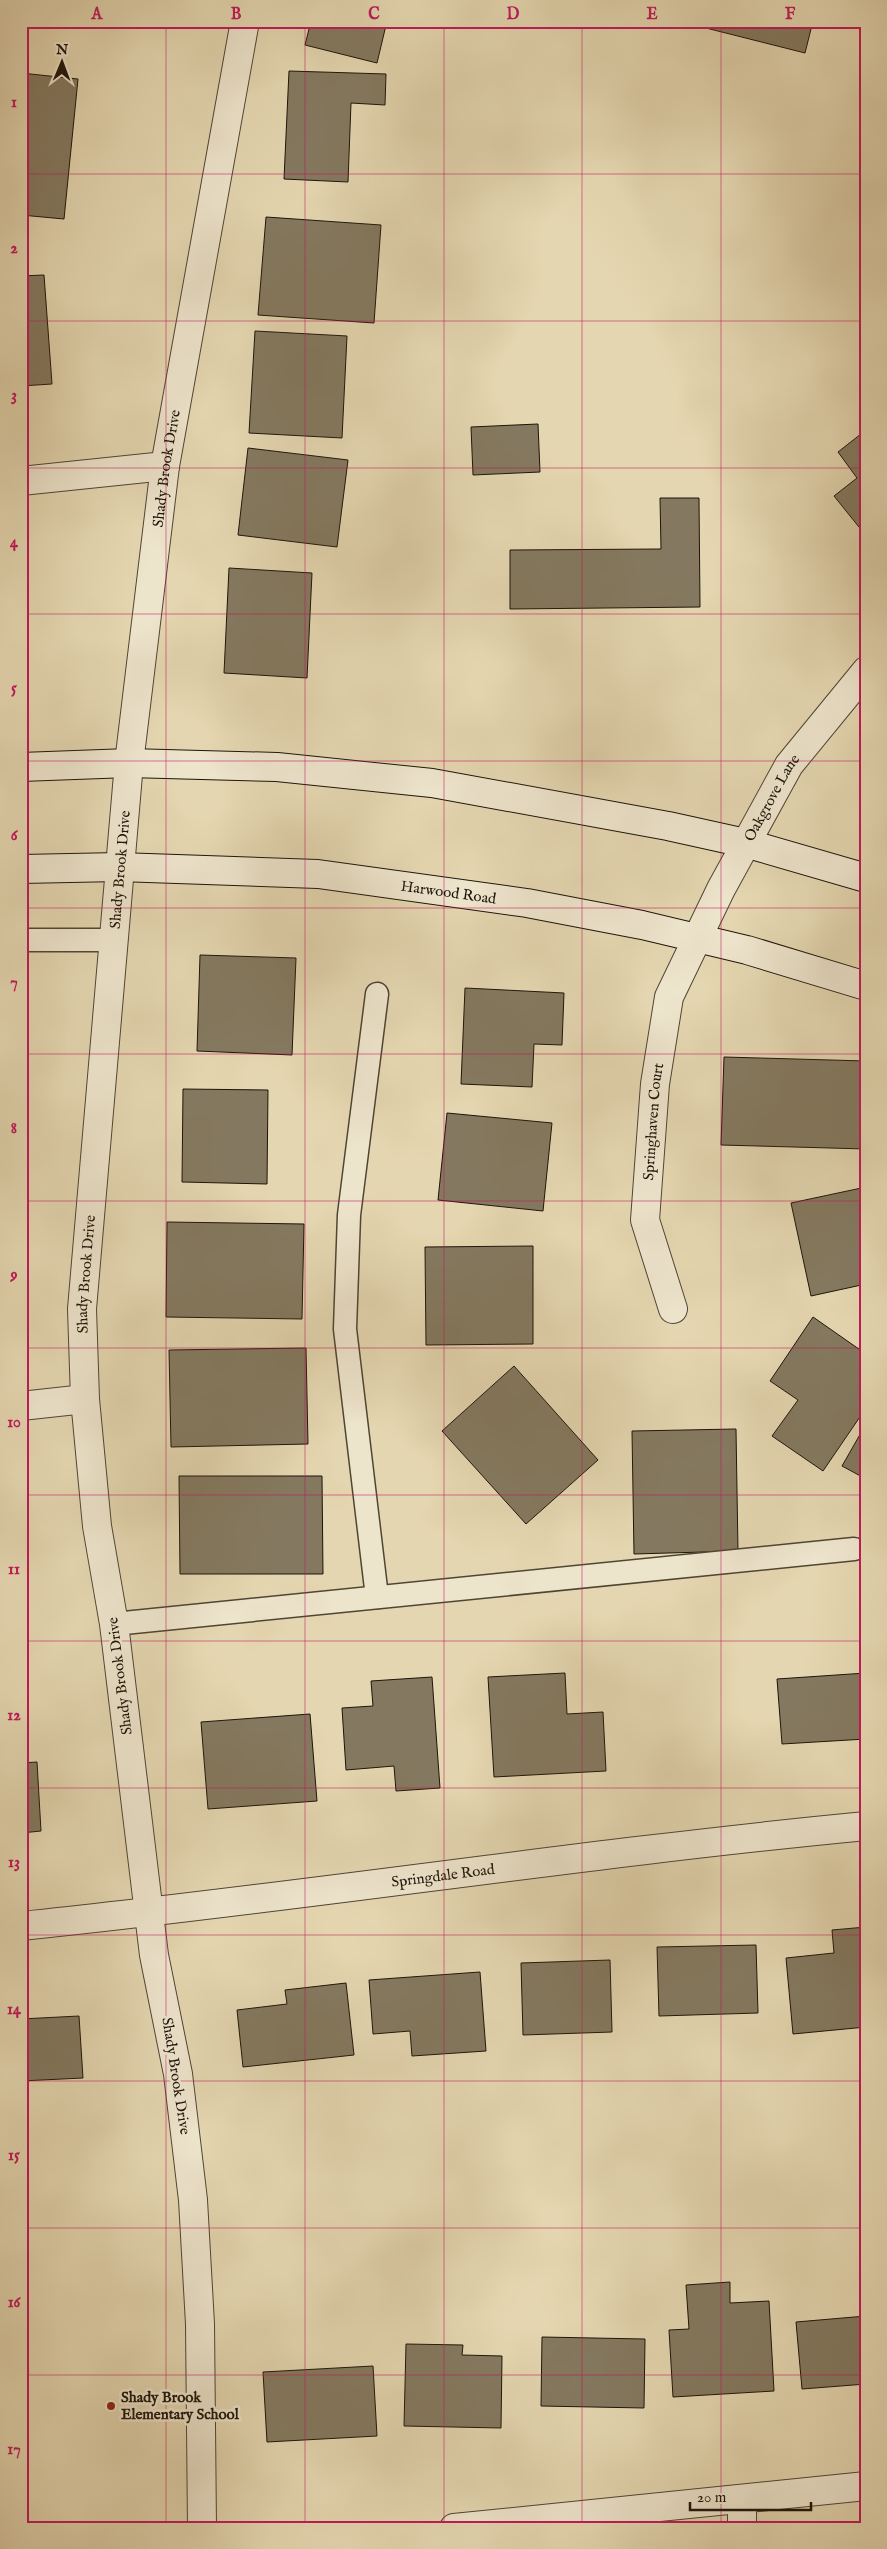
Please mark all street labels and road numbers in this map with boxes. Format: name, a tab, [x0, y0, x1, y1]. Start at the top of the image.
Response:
street label: Shady Brook Drive	[148, 408, 184, 528]
street label: Oakgrove Lane	[739, 750, 804, 845]
street label: Shady Brook Drive	[105, 810, 134, 930]
street label: Harwood Road	[400, 876, 498, 908]
street label: Springhaven Court	[638, 1062, 668, 1181]
street label: Shady Brook Drive	[72, 1214, 100, 1334]
street label: Shady Brook Drive	[103, 1616, 137, 1736]
street label: Springdale Road	[390, 1859, 497, 1891]
street label: Shady Brook Drive	[157, 2016, 195, 2136]

